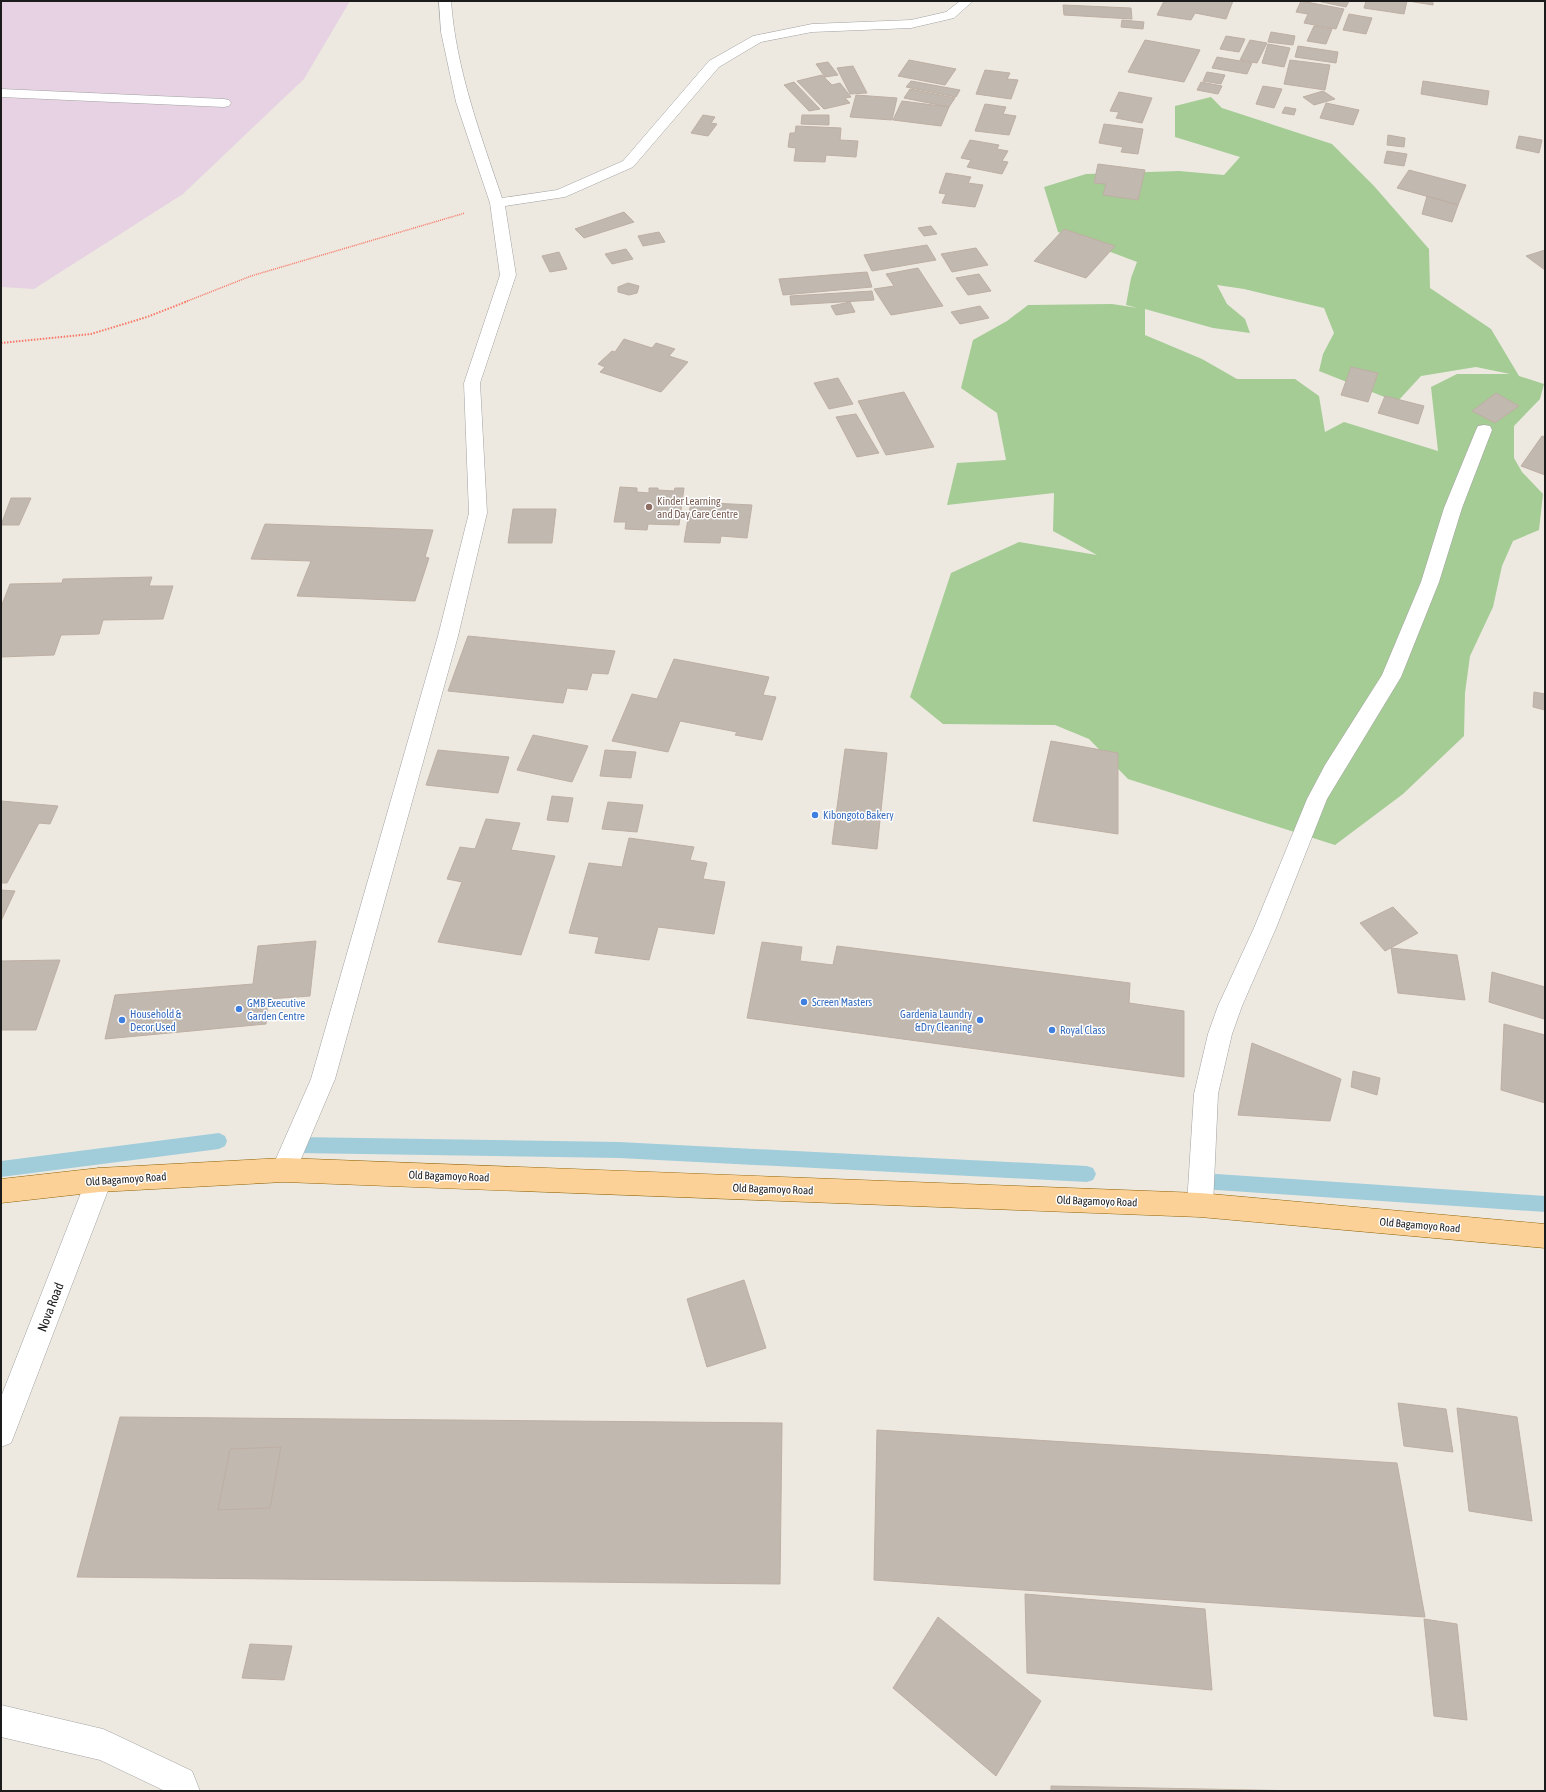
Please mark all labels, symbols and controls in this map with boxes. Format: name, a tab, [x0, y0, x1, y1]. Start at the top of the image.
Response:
place label: Kinder Learning and Day Care Centre	[657, 495, 738, 520]
marker: Kinder Learning and Day Care Centre	[644, 502, 654, 512]
place label: Kibongoto Bakery	[823, 809, 894, 821]
marker: Kibongoto Bakery	[810, 810, 820, 820]
place label: Screen Masters	[812, 996, 872, 1008]
place label: GMB Executive Garden Centre	[247, 997, 305, 1022]
marker: Screen Masters	[799, 997, 809, 1007]
marker: GMB Executive Garden Centre	[234, 1004, 244, 1014]
place label: Household & Decor Used	[130, 1008, 182, 1033]
place label: Gardenia Laundry &Dry Cleaning	[900, 1008, 972, 1033]
marker: Household & Decor Used	[117, 1015, 127, 1025]
marker: Gardenia Laundry &Dry Cleaning	[975, 1015, 985, 1025]
place label: Royal Class	[1060, 1024, 1105, 1036]
marker: Royal Class	[1047, 1025, 1057, 1035]
street label: Old Bagamoyo Road	[408, 1169, 490, 1183]
street label: Old Bagamoyo Road	[85, 1170, 167, 1188]
street label: Old Bagamoyo Road	[732, 1182, 814, 1196]
street label: Old Bagamoyo Road	[1056, 1194, 1138, 1208]
street label: Old Bagamoyo Road	[1379, 1215, 1461, 1235]
street label: Nova Road	[34, 1280, 67, 1334]

